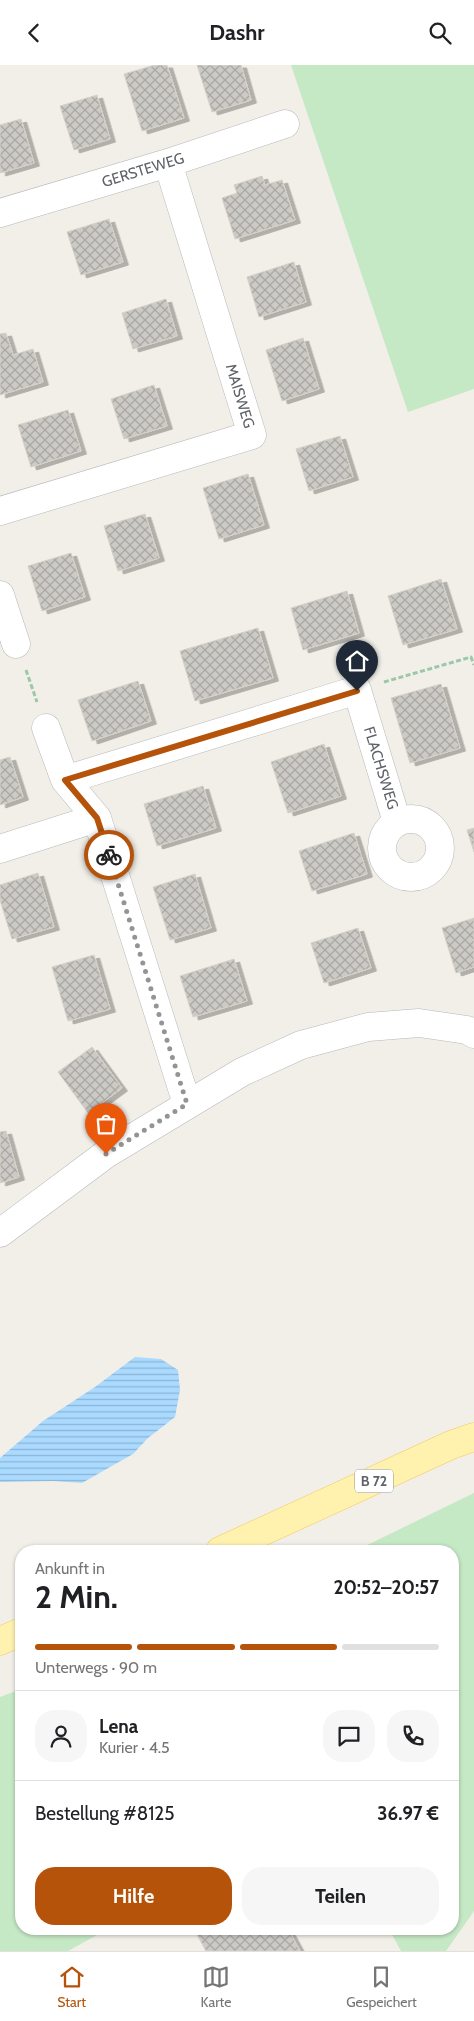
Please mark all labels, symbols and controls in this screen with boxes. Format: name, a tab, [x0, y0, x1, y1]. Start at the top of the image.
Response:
icon: back	[20, 19, 48, 47]
text: Dashr	[209, 19, 265, 46]
icon: search	[426, 19, 454, 47]
street label: GERSTEWEG	[100, 149, 186, 191]
street label: MAISWEG	[222, 362, 258, 430]
pin	[336, 640, 378, 691]
icon: home	[343, 647, 371, 675]
street label: FLACHSWEG	[360, 725, 402, 811]
courier	[84, 830, 134, 880]
icon: bike	[95, 841, 123, 869]
pin	[85, 1103, 127, 1154]
icon: bag	[92, 1110, 120, 1138]
road number: B 72	[355, 1469, 393, 1493]
text: Ankunft in	[35, 1559, 105, 1578]
text: 20:52–20:57	[333, 1576, 439, 1599]
text: 2 Min.	[35, 1577, 118, 1616]
text: Unterwegs · 90 m	[35, 1658, 157, 1677]
button: person	[35, 1710, 87, 1762]
button: chat	[323, 1710, 375, 1762]
button: phone	[387, 1710, 439, 1762]
text: Lena	[99, 1715, 138, 1738]
text: Kurier · 4.5	[99, 1738, 170, 1757]
text: Bestellung #8125	[35, 1802, 175, 1825]
text: 36.97 €	[377, 1802, 439, 1825]
button: Hilfe	[35, 1867, 232, 1925]
button: Teilen	[242, 1867, 439, 1925]
tab: Start	[57, 1963, 86, 2011]
tab: Karte	[201, 1963, 231, 2011]
tab: Gespeichert	[346, 1963, 417, 2011]

